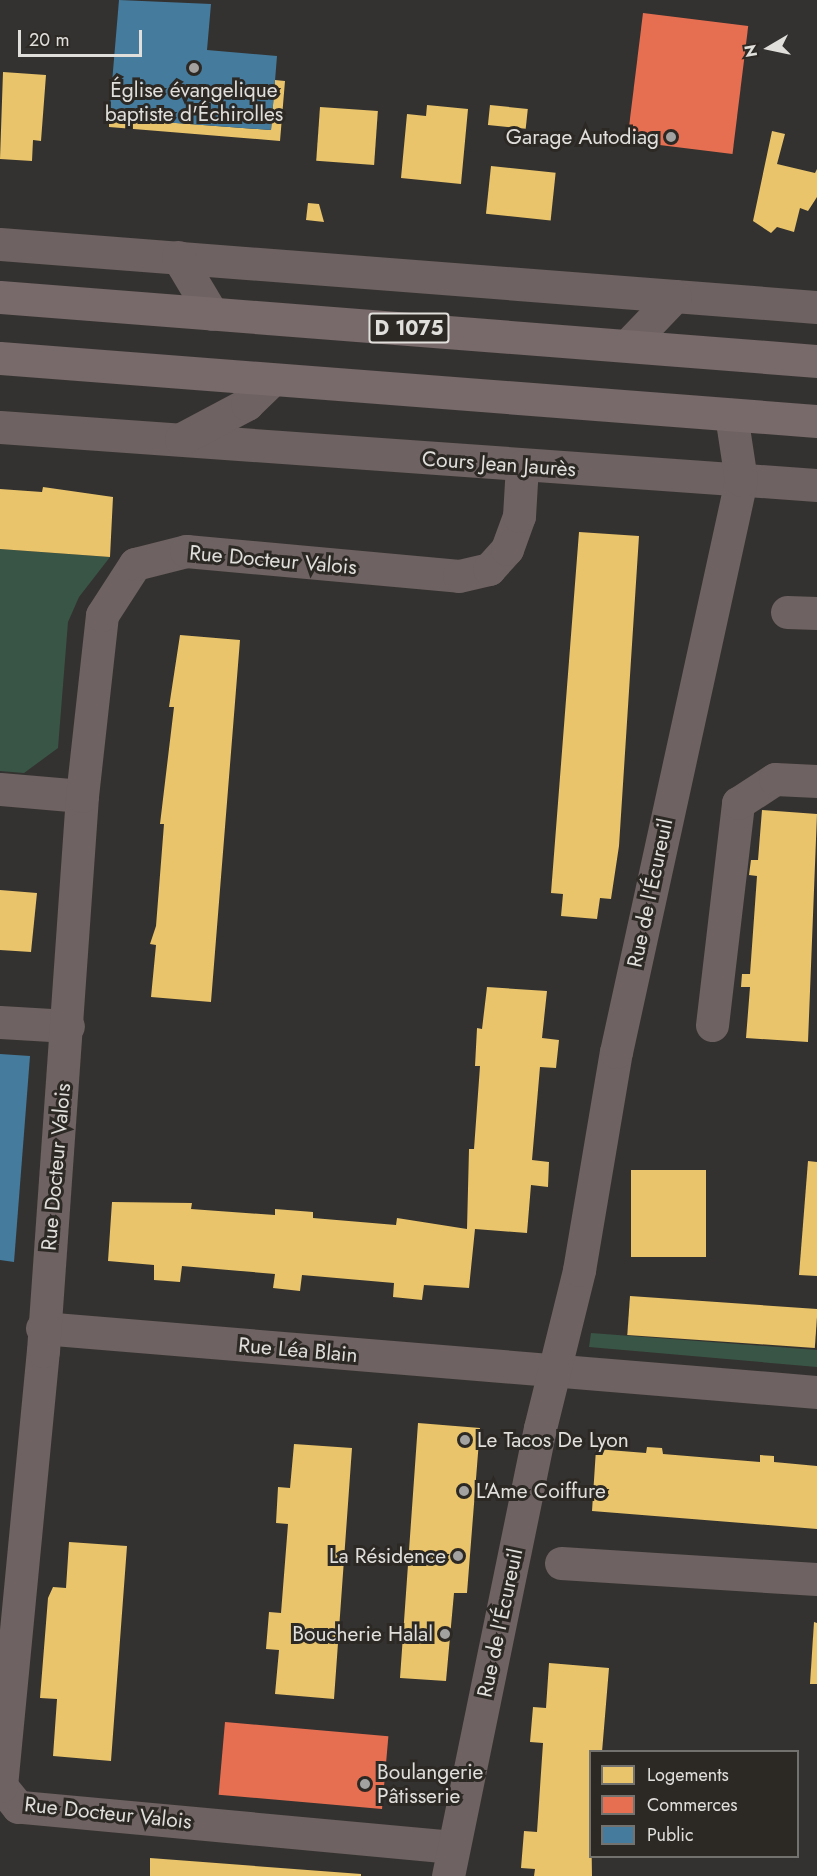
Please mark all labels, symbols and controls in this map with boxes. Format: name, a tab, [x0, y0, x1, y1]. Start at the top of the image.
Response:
scale bar	[21, 18, 146, 56]
north arrow	[739, 18, 799, 78]
text: 20 m	[29, 27, 69, 53]
text: N	[738, 43, 763, 59]
marker: Église évangelique baptiste d'Échirolles	[187, 61, 201, 75]
place label: Église évangelique baptiste d'Échirolles	[105, 77, 283, 127]
place label: Garage Autodiag	[506, 124, 659, 150]
marker: Garage Autodiag	[664, 130, 678, 144]
road number: D 1075	[367, 311, 451, 345]
street label: Cours Jean Jaurès	[421, 446, 577, 482]
street label: Rue Docteur Valois	[188, 540, 358, 580]
street label: Rue de l'Écureuil	[622, 816, 678, 970]
street label: Rue Docteur Valois	[36, 1082, 76, 1252]
street label: Rue Léa Blain	[237, 1332, 359, 1368]
place label: Le Tacos De Lyon	[477, 1427, 629, 1453]
marker: Le Tacos De Lyon	[458, 1433, 472, 1447]
place label: L'Ame Coiffure	[476, 1478, 606, 1504]
marker: L'Ame Coiffure	[457, 1484, 471, 1498]
place label: La Résidence	[329, 1543, 446, 1569]
street label: Rue de l'Écureuil	[472, 1546, 528, 1700]
marker: La Résidence	[451, 1549, 465, 1563]
place label: Boucherie Halal	[292, 1621, 433, 1647]
marker: Boucherie Halal	[438, 1627, 452, 1641]
legend	[589, 1750, 799, 1858]
place label: Boulangerie Pâtisserie	[377, 1759, 483, 1809]
text: Logements	[647, 1762, 729, 1788]
marker: Boulangerie Pâtisserie	[358, 1777, 372, 1791]
street label: Rue Docteur Valois	[23, 1792, 193, 1834]
text: Commerces	[647, 1792, 738, 1818]
text: Public	[647, 1822, 694, 1848]

